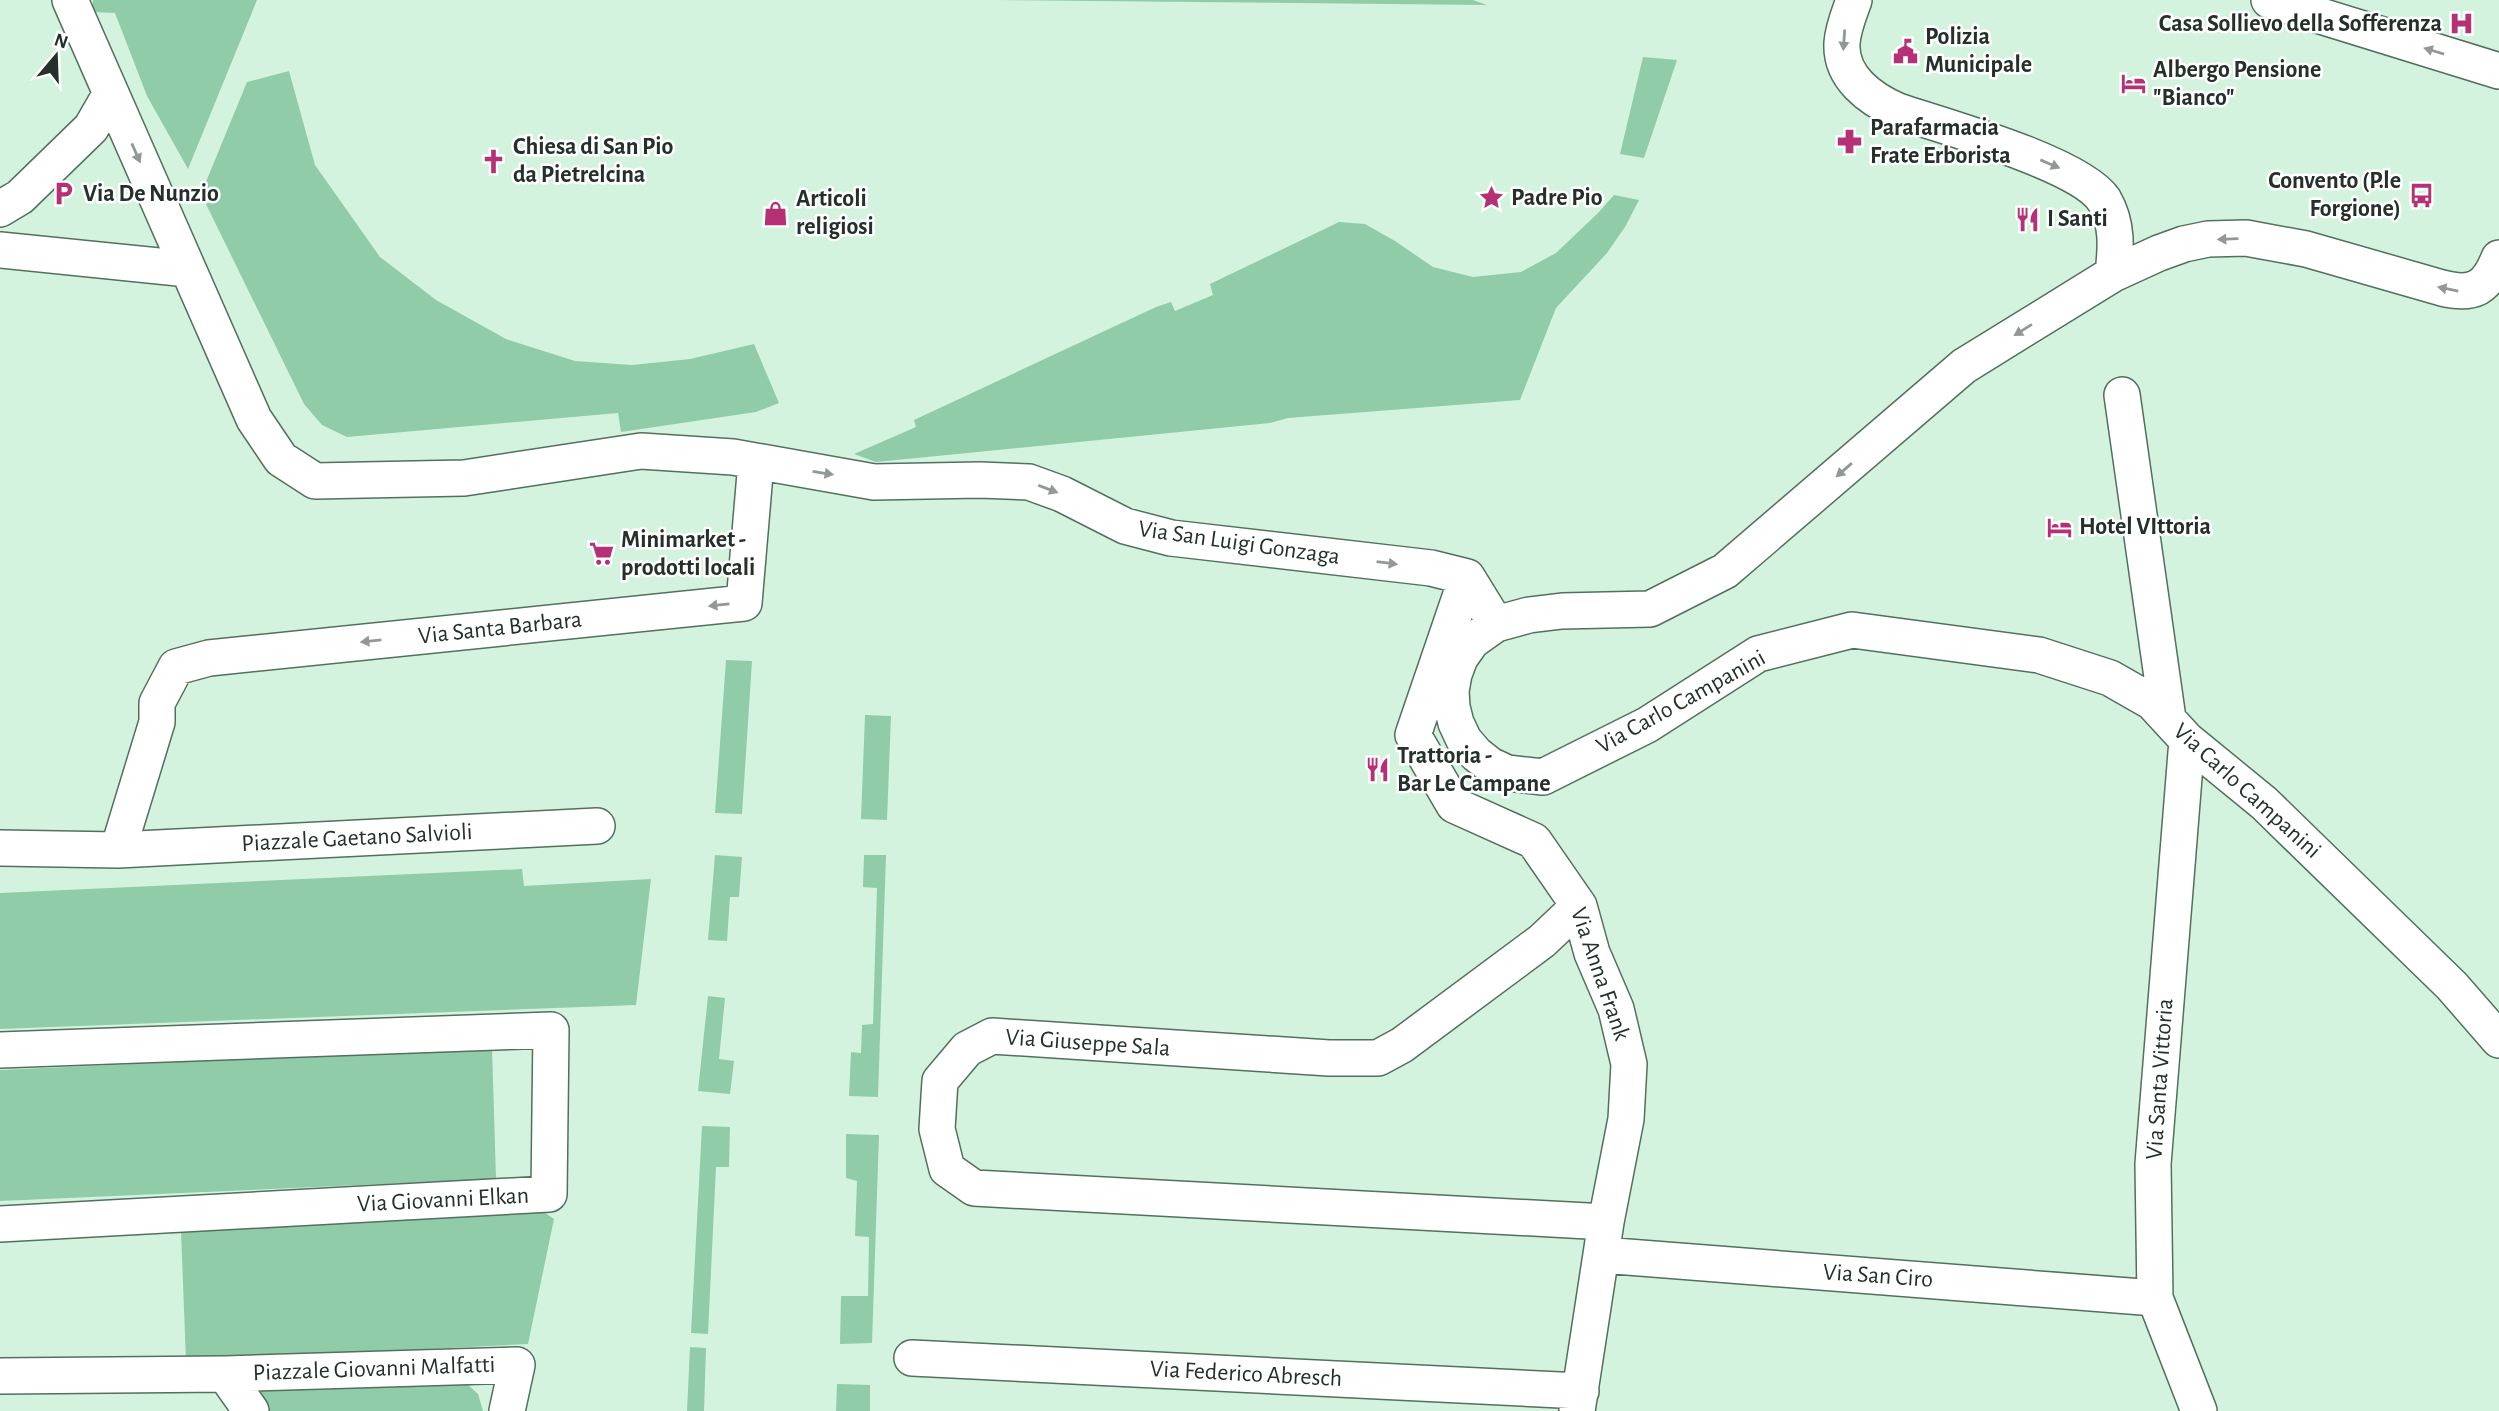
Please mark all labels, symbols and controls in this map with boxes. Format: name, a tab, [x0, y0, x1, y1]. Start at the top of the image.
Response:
hospital icon: Casa Sollievo della Sofferenza	[2448, 10, 2476, 38]
place label: Casa Sollievo della Sofferenza	[2159, 12, 2442, 36]
north arrow	[21, 21, 91, 91]
place label: Polizia Municipale	[1925, 25, 2032, 77]
text: N	[52, 30, 70, 52]
one-way arrow	[1838, 30, 1849, 52]
public building icon: Polizia Municipale	[1891, 37, 1919, 65]
one-way arrow	[2423, 46, 2444, 56]
place label: Albergo Pensione "Bianco"	[2153, 58, 2321, 110]
hotel icon: Albergo Pensione "Bianco"	[2119, 70, 2147, 98]
place label: Parafarmacia Frate Erborista	[1870, 116, 2011, 168]
pharmacy icon: Parafarmacia Frate Erborista	[1836, 128, 1864, 156]
place label: Chiesa di San Pio da Pietrelcina	[513, 135, 674, 187]
one-way arrow	[130, 143, 142, 163]
church icon: Chiesa di San Pio da Pietrelcina	[479, 147, 507, 175]
one-way arrow	[2039, 159, 2060, 170]
place label: Convento (P.le Forgione)	[2268, 169, 2401, 221]
parking icon: Via De Nunzio	[49, 180, 77, 208]
bus stop icon: Convento (P.le Forgione)	[2407, 181, 2435, 209]
place label: Via De Nunzio	[83, 182, 219, 206]
place icon: Padre Pio	[1477, 184, 1505, 212]
place label: Padre Pio	[1511, 186, 1603, 210]
place label: Articoli religiosi	[796, 187, 874, 239]
shop icon: Articoli religiosi	[762, 199, 790, 227]
restaurant icon: I Santi	[2013, 205, 2041, 233]
place label: I Santi	[2047, 207, 2108, 231]
one-way arrow	[2216, 233, 2238, 244]
one-way arrow	[2437, 283, 2459, 294]
one-way arrow	[2013, 323, 2032, 336]
one-way arrow	[1835, 462, 1853, 477]
one-way arrow	[812, 468, 834, 479]
one-way arrow	[1038, 483, 1059, 494]
hotel icon: Hotel VIttoria	[2045, 513, 2073, 541]
place label: Hotel VIttoria	[2079, 515, 2211, 539]
street label: Via San Luigi Gonzaga	[1137, 517, 1341, 569]
place label: Minimarket - prodotti locali	[621, 528, 755, 580]
supermarket icon: Minimarket - prodotti locali	[587, 540, 615, 568]
one-way arrow	[1376, 557, 1398, 568]
one-way arrow	[708, 600, 730, 611]
street label: Via Santa Barbara	[417, 607, 583, 649]
one-way arrow	[359, 636, 381, 647]
street label: Via Carlo Campanini	[1592, 646, 1770, 758]
street label: Via Carlo Campanini	[2169, 719, 2325, 863]
place label: Trattoria - Bar Le Campane	[1397, 744, 1550, 796]
restaurant icon: Trattoria - Bar Le Campane	[1363, 756, 1391, 784]
street label: Piazzale Gaetano Salvioli	[241, 820, 473, 856]
street label: Via Anna Frank	[1566, 904, 1634, 1044]
street label: Via Santa Vittoria	[2142, 998, 2178, 1160]
street label: Via Giuseppe Sala	[1005, 1025, 1171, 1061]
street label: Via Giovanni Elkan	[356, 1184, 530, 1216]
street label: Via San Ciro	[1822, 1260, 1934, 1292]
street label: Piazzale Giovanni Malfatti	[252, 1353, 496, 1385]
street label: Via Federico Abresch	[1149, 1357, 1343, 1391]

